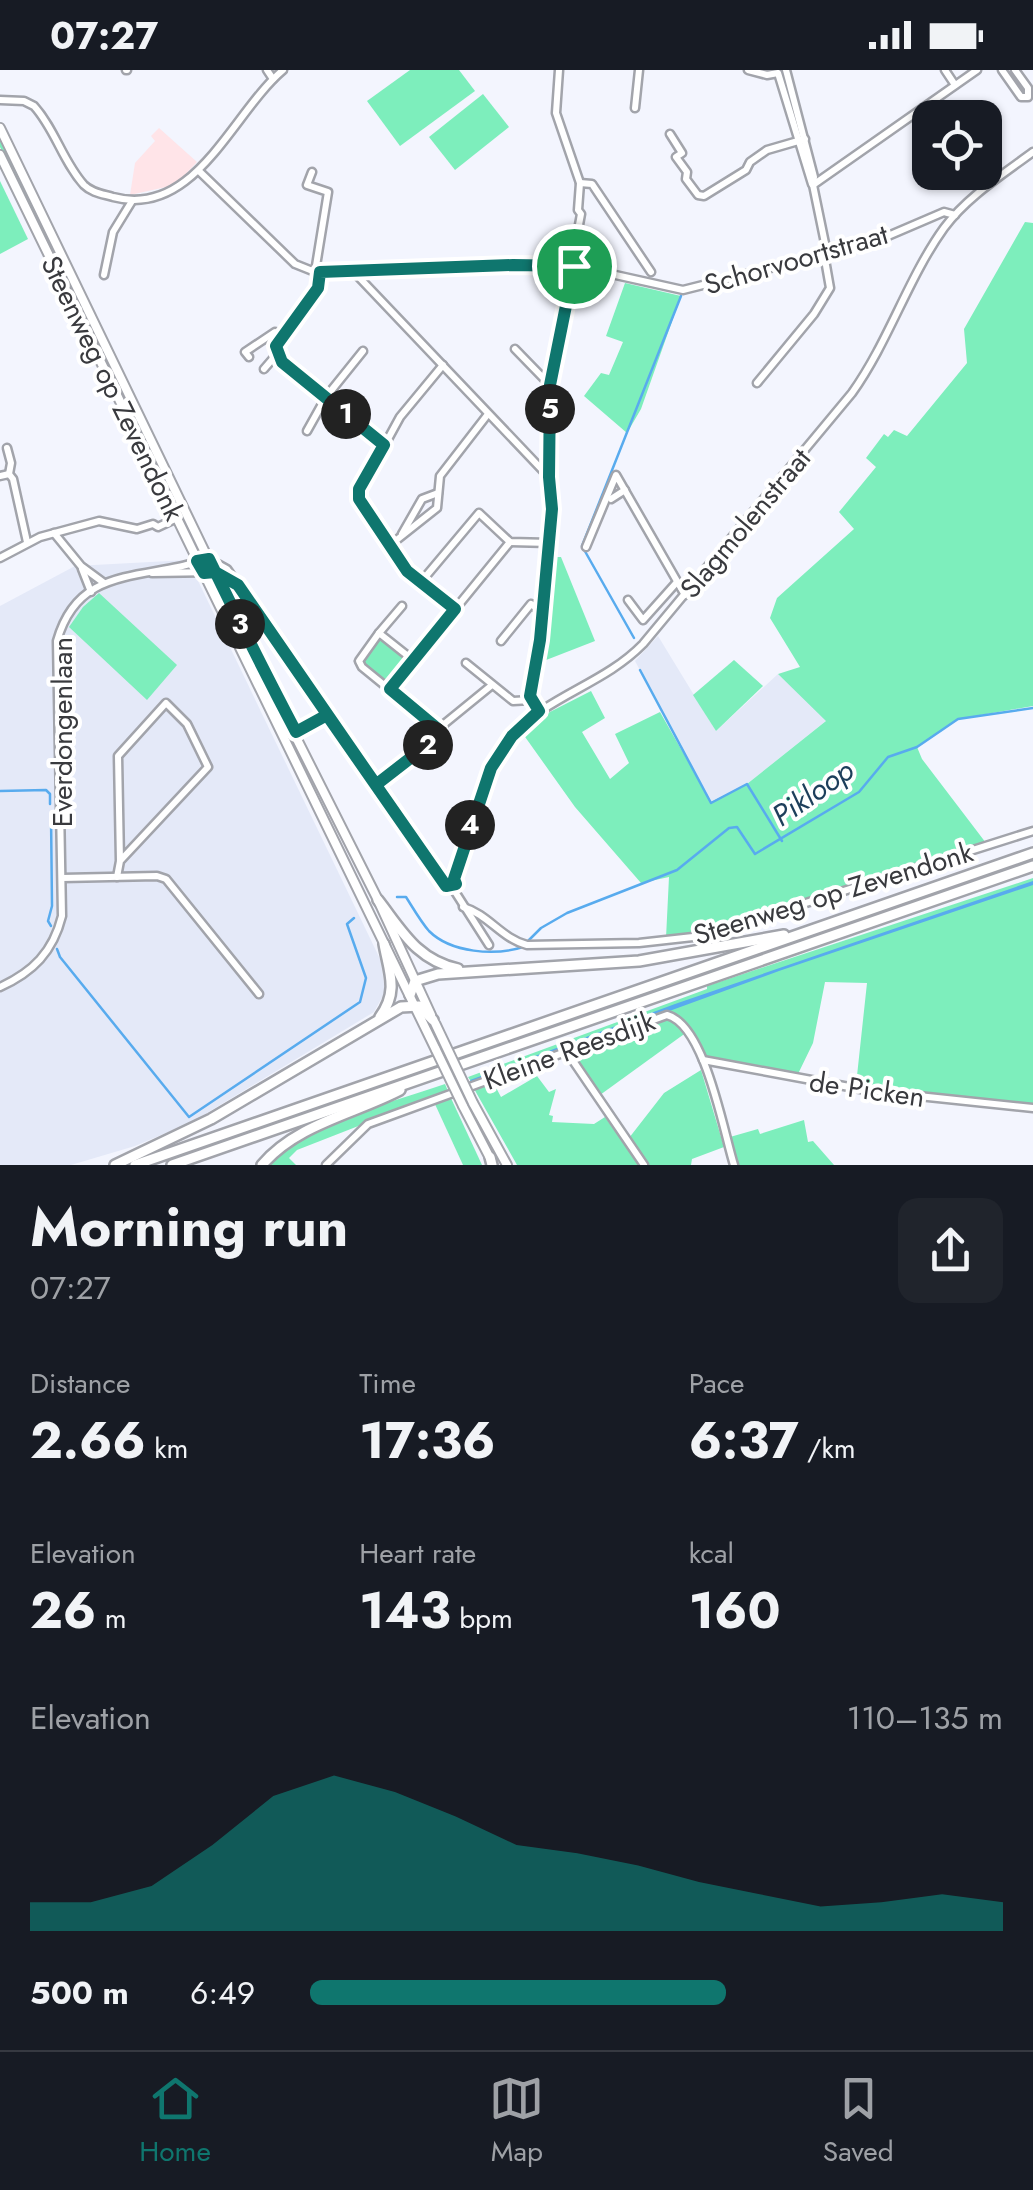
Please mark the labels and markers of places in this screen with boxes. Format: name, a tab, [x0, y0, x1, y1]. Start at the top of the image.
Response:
pin	[532, 224, 617, 309]
pin: 5	[525, 384, 575, 434]
pin: 1	[321, 389, 371, 439]
pin: 3	[215, 599, 265, 649]
pin: 2	[403, 720, 453, 770]
pin: 4	[445, 800, 495, 850]

